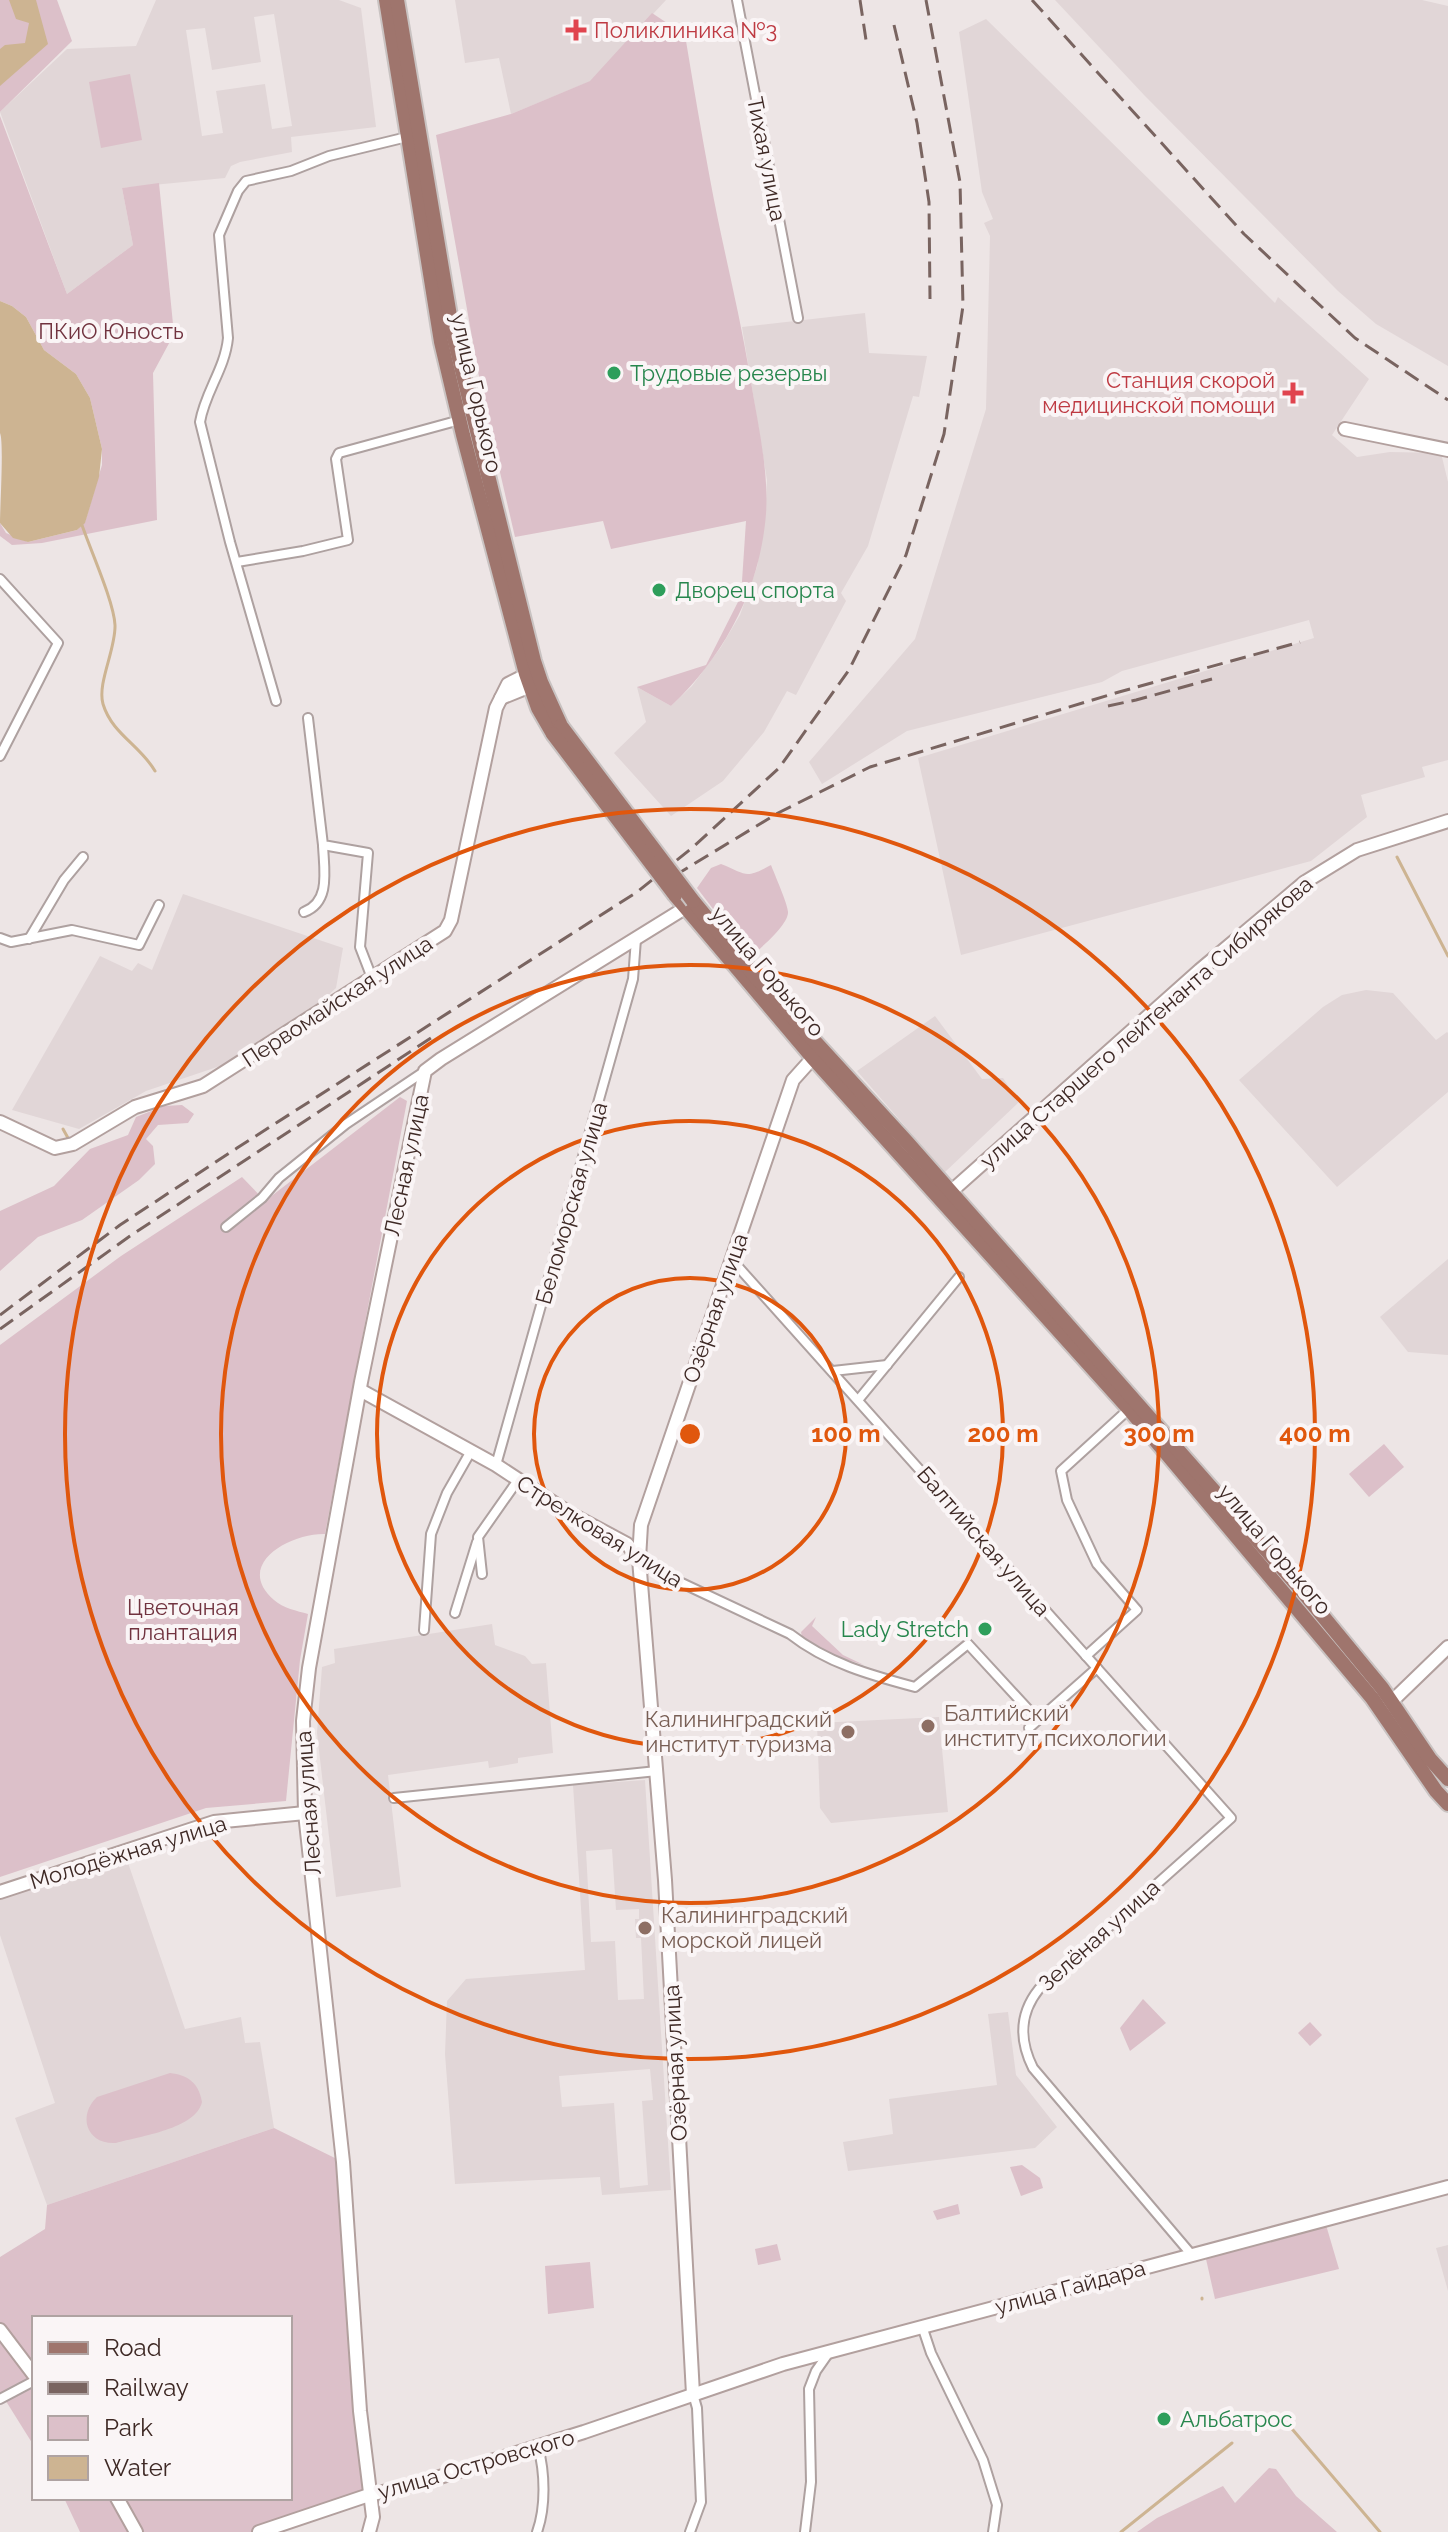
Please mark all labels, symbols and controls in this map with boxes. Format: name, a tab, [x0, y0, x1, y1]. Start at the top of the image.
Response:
place label: Поликлиника №3	[594, 17, 777, 43]
marker: Поликлиника №3	[565, 19, 587, 41]
street label: Тихая улица	[742, 95, 792, 223]
street label: улица Горького	[446, 311, 508, 475]
park label: ПКиО Юность	[38, 318, 184, 344]
place label: Трудовые резервы	[630, 360, 827, 386]
marker: Трудовые резервы	[605, 364, 623, 382]
place label: Станция скорой медицинской помощи	[1042, 367, 1275, 418]
marker: Станция скорой медицинской помощи	[1282, 382, 1304, 404]
place label: Дворец спорта	[675, 577, 835, 603]
marker: Дворец спорта	[650, 581, 668, 599]
street label: улица Старшего лейтенанта Сибирякова	[975, 871, 1317, 1173]
street label: улица Горького	[706, 900, 830, 1042]
street label: Первомайская улица	[237, 930, 437, 1072]
street label: Лесная улица	[378, 1092, 434, 1238]
street label: Беломорская улица	[530, 1099, 612, 1307]
street label: Озёрная улица	[677, 1230, 753, 1386]
text: 100 m	[811, 1419, 881, 1448]
text: 200 m	[967, 1419, 1039, 1448]
text: 300 m	[1124, 1419, 1194, 1448]
text: 400 m	[1279, 1419, 1351, 1448]
centre of rings	[676, 1420, 704, 1448]
street label: Балтийская улица	[912, 1461, 1056, 1621]
street label: Стрелковая улица	[512, 1469, 688, 1593]
street label: улица Горького	[1213, 1478, 1337, 1620]
park label: Цветочная плантация	[127, 1594, 239, 1645]
place label: Lady Stretch	[841, 1616, 969, 1642]
marker: Lady Stretch	[976, 1620, 994, 1638]
place label: Балтийский институт психологии	[944, 1700, 1167, 1751]
place label: Калининградский институт туризма	[645, 1706, 832, 1757]
marker: Балтийский институт психологии	[919, 1717, 937, 1735]
marker: Калининградский институт туризма	[839, 1723, 857, 1741]
street label: Лесная улица	[290, 1730, 326, 1876]
street label: Молодёжная улица	[27, 1810, 229, 1894]
street label: Зелёная улица	[1033, 1874, 1165, 1996]
place label: Калининградский морской лицей	[661, 1902, 848, 1953]
marker: Калининградский морской лицей	[636, 1919, 654, 1937]
street label: Озёрная улица	[658, 1984, 692, 2142]
street label: улица Гайдара	[992, 2254, 1148, 2320]
legend	[32, 2316, 292, 2500]
text: Road	[104, 2333, 162, 2362]
text: Railway	[104, 2373, 189, 2402]
place label: Альбатрос	[1180, 2406, 1293, 2432]
marker: Альбатрос	[1155, 2410, 1173, 2428]
text: Park	[104, 2413, 153, 2442]
street label: улица Островского	[375, 2423, 577, 2505]
text: Water	[104, 2453, 172, 2482]

